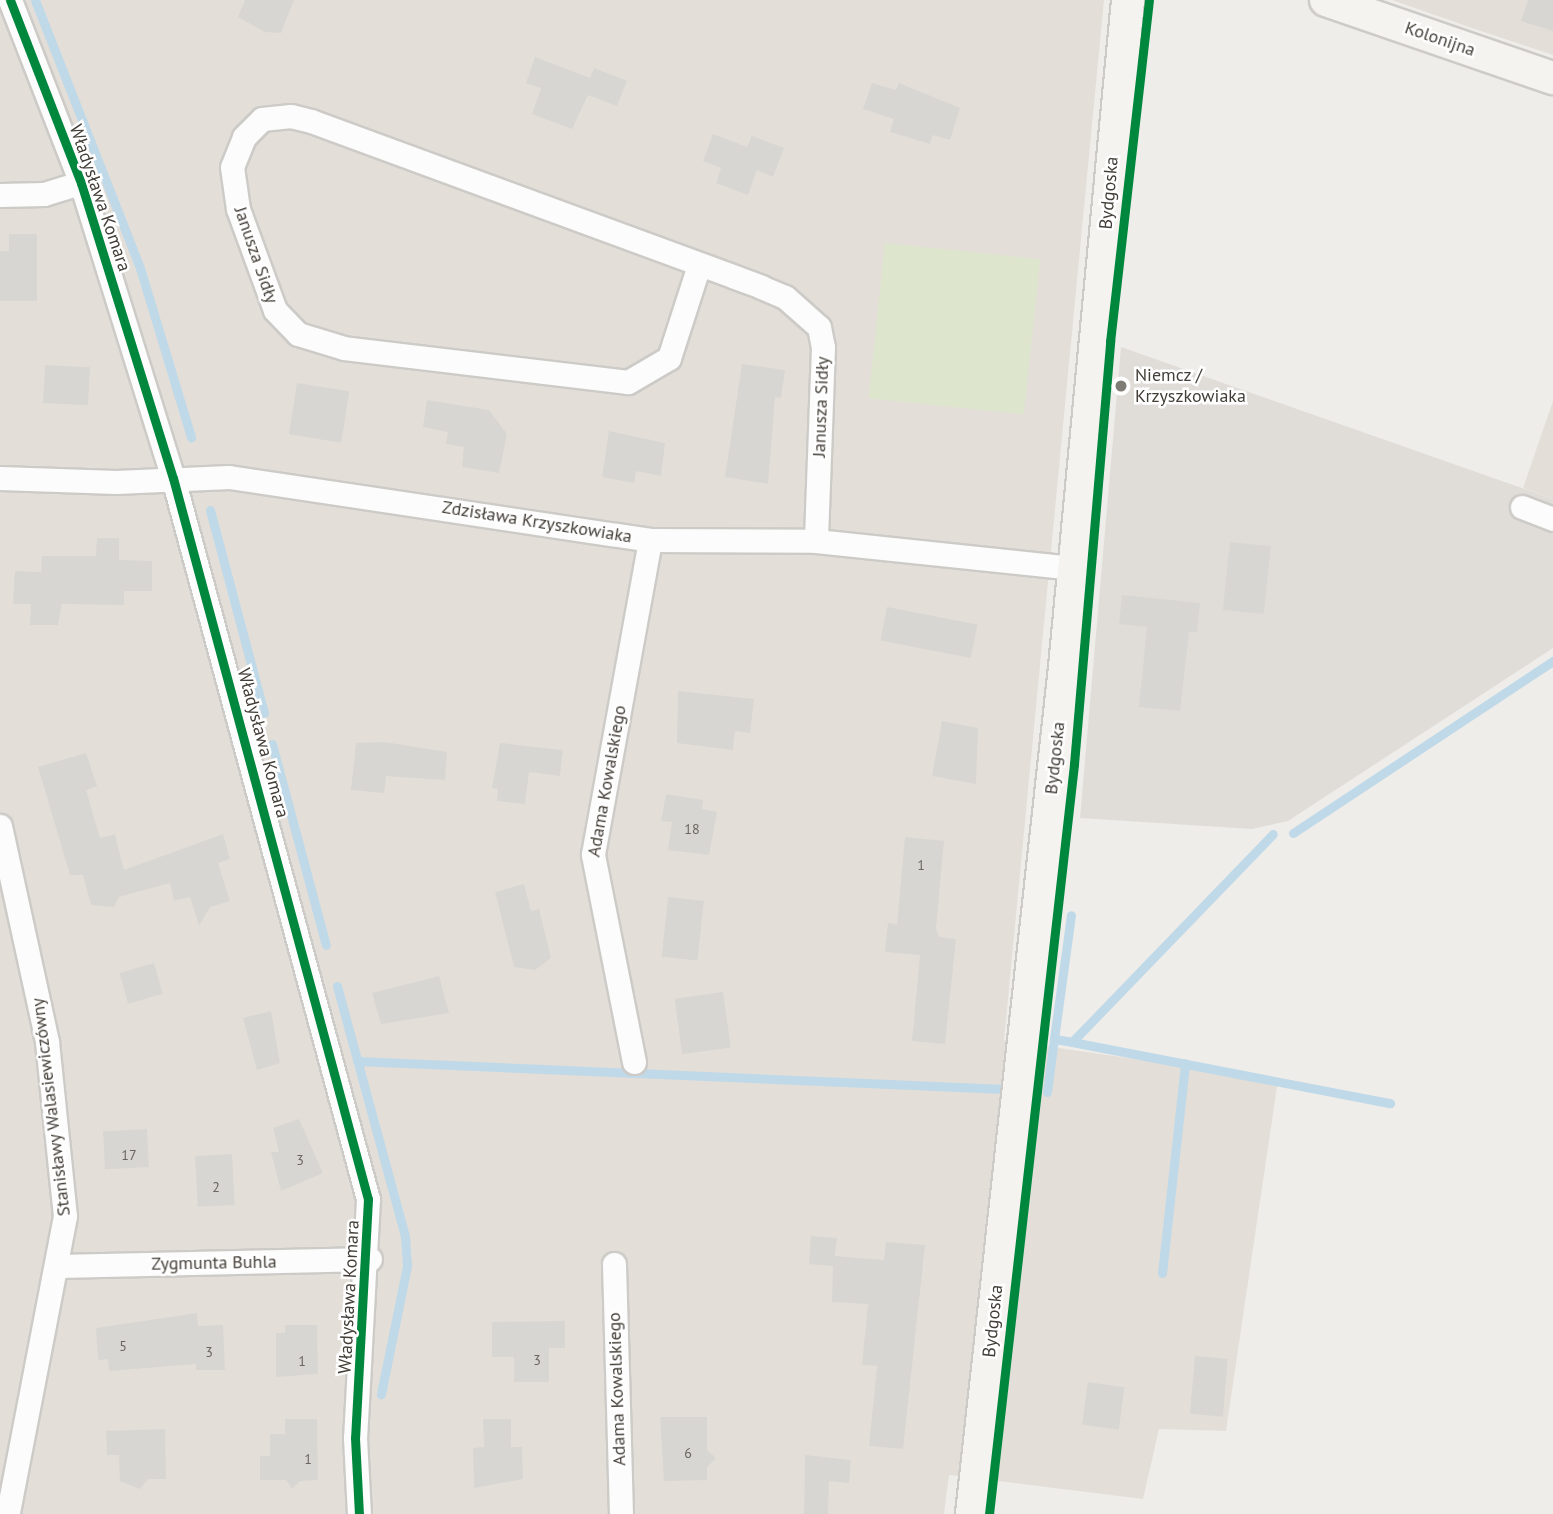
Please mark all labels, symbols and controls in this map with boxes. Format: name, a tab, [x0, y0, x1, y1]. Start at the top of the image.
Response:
street label: Kolonijna	[1402, 17, 1478, 61]
street label: Władysława Komara	[65, 122, 135, 274]
street label: Bydgoska	[1095, 156, 1123, 230]
street label: Janusza Sidły	[229, 204, 283, 306]
street label: Janusza Sidły	[808, 356, 834, 458]
place label: Niemcz / Krzyszkowiaka	[1135, 365, 1246, 408]
marker: Niemcz / Krzyszkowiaka	[1113, 378, 1129, 394]
street label: Zdzisława Krzyszkowiaka	[441, 496, 633, 548]
street label: Władysława Komara	[233, 666, 293, 820]
street label: Adama Kowalskiego	[583, 703, 631, 859]
street label: Bydgoska	[1040, 721, 1070, 795]
house number: 18	[684, 821, 700, 837]
house number: 1	[917, 857, 925, 873]
street label: Stanisławy Walasiewiczówny	[27, 996, 75, 1218]
house number: 17	[121, 1147, 137, 1163]
house number: 3	[296, 1152, 304, 1168]
house number: 2	[212, 1179, 220, 1195]
street label: Władysława Komara	[334, 1219, 364, 1375]
street label: Zygmunta Buhla	[151, 1251, 277, 1275]
street label: Bydgoska	[978, 1284, 1008, 1358]
street label: Adama Kowalskiego	[604, 1312, 630, 1466]
house number: 5	[119, 1338, 127, 1354]
house number: 3	[205, 1344, 213, 1360]
house number: 3	[533, 1352, 541, 1368]
house number: 1	[298, 1353, 306, 1369]
house number: 6	[684, 1445, 692, 1461]
house number: 1	[304, 1451, 312, 1467]

